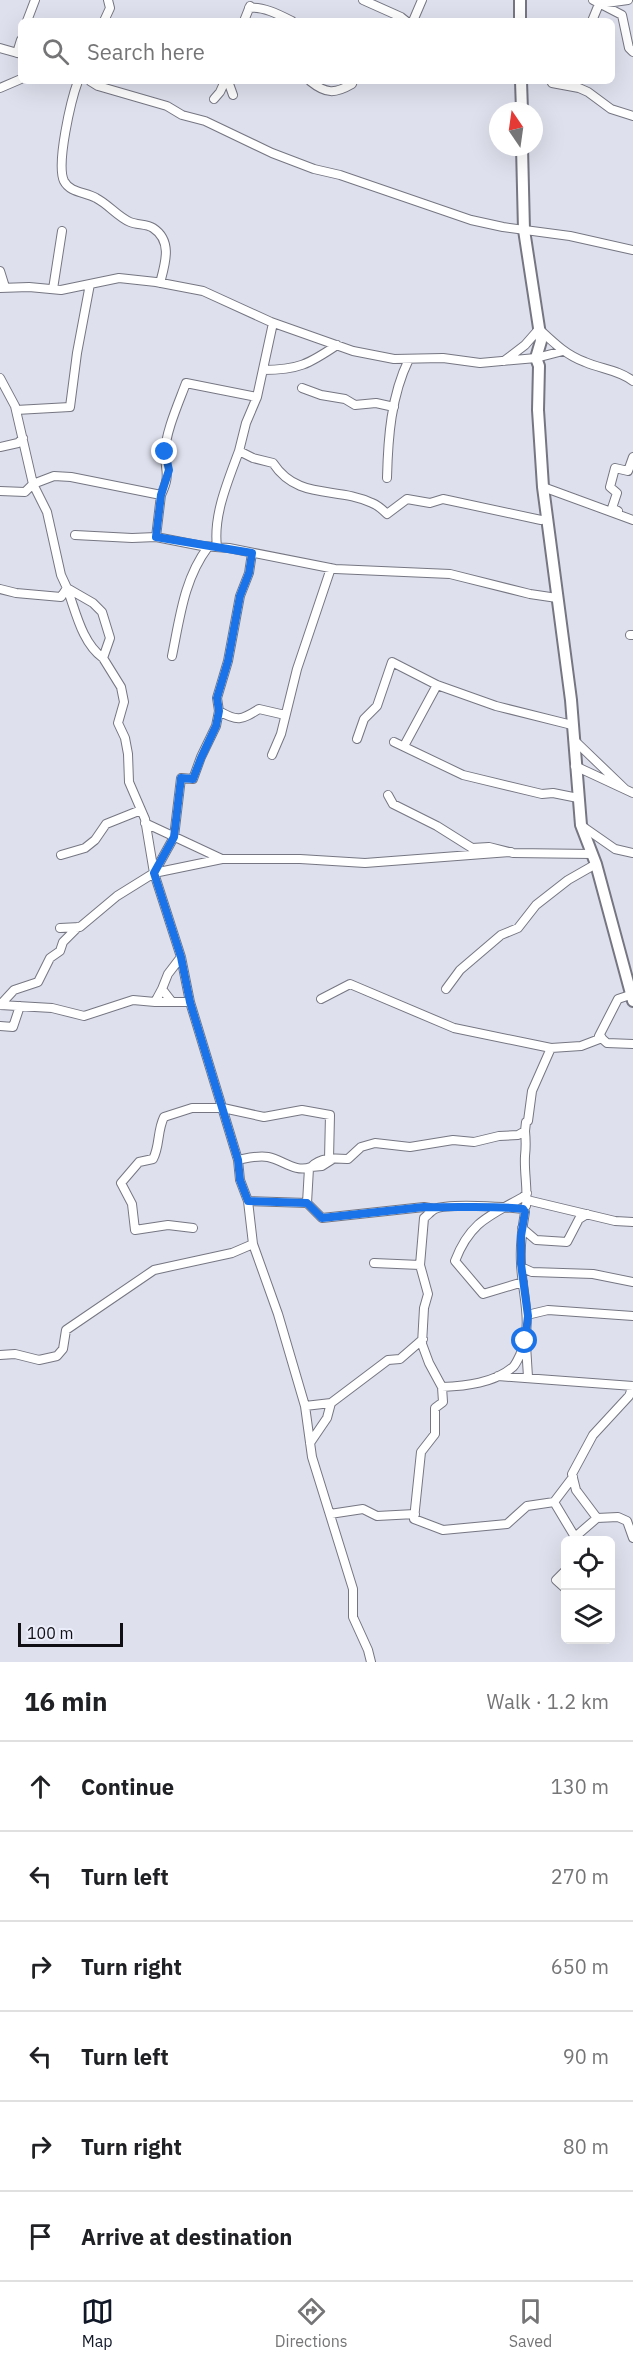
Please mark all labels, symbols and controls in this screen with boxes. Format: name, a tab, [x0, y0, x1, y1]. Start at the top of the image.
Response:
search box	[18, 18, 615, 84]
icon: search	[39, 35, 72, 68]
text: Search here	[87, 37, 205, 66]
north arrow	[489, 102, 543, 156]
route end	[151, 438, 177, 464]
route start	[511, 1327, 537, 1353]
map controls	[561, 1536, 615, 1644]
button: locate	[561, 1536, 615, 1590]
button: layers	[561, 1590, 615, 1644]
scale bar	[18, 1620, 123, 1648]
text: 100 m	[27, 1623, 74, 1643]
text: 16 min	[24, 1684, 108, 1718]
text: Walk · 1.2 km	[487, 1688, 609, 1715]
icon: ahead	[24, 1770, 57, 1803]
text: Continue	[81, 1772, 174, 1801]
text: 130 m	[551, 1773, 609, 1800]
icon: left	[24, 1860, 57, 1893]
text: Turn left	[81, 1862, 169, 1891]
text: 270 m	[551, 1863, 609, 1890]
icon: right	[24, 1950, 57, 1983]
text: Turn right	[81, 1952, 182, 1981]
text: 650 m	[551, 1953, 609, 1980]
icon: left	[24, 2040, 57, 2073]
text: Turn left	[81, 2042, 169, 2071]
text: 90 m	[563, 2043, 609, 2070]
icon: right	[24, 2130, 57, 2163]
text: Turn right	[81, 2132, 182, 2161]
text: 80 m	[563, 2133, 609, 2160]
icon: arrive	[24, 2220, 57, 2253]
text: Arrive at destination	[81, 2222, 292, 2251]
tab: Map	[81, 2295, 114, 2351]
tab: Directions	[275, 2295, 348, 2351]
tab: Saved	[509, 2295, 552, 2351]

